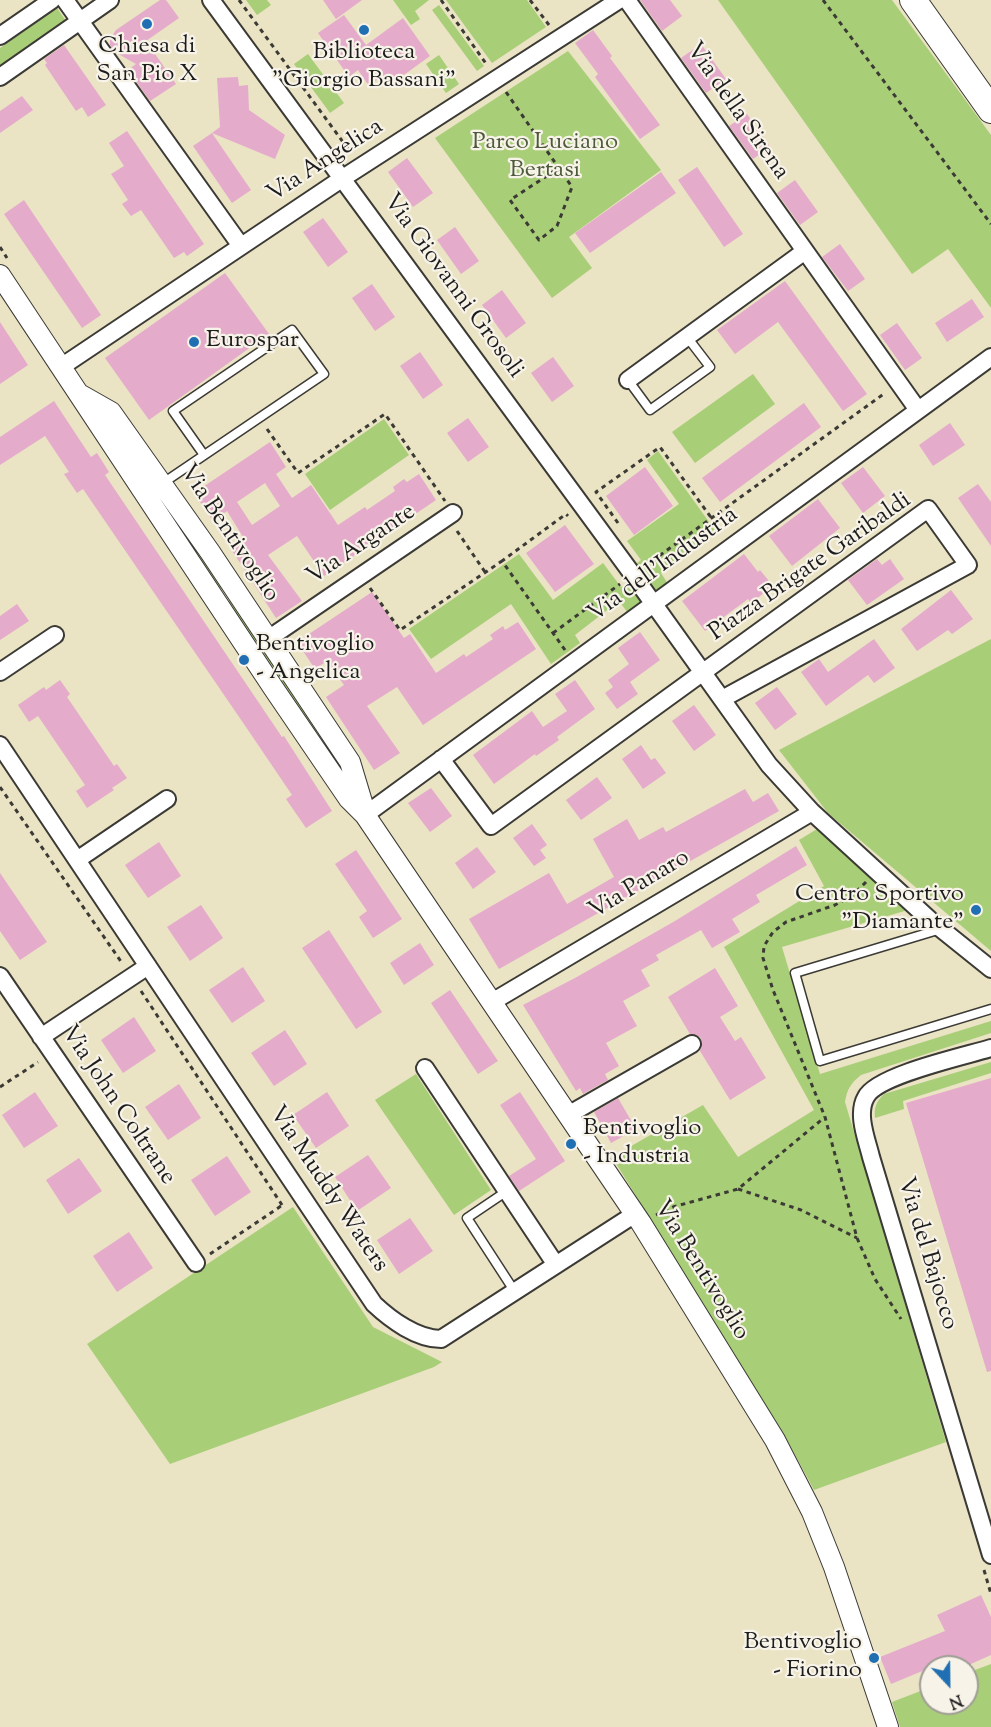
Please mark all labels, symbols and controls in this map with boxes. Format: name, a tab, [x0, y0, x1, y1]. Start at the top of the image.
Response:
marker: Chiesa di San Pio X	[140, 17, 154, 31]
marker: Biblioteca "Giorgio Bassani"	[357, 23, 371, 37]
place label: Chiesa di San Pio X	[97, 34, 197, 90]
street label: Via della Sirena	[678, 38, 794, 186]
place label: Biblioteca "Giorgio Bassani"	[272, 40, 456, 96]
street label: Via Angelica	[263, 114, 389, 210]
park label: Parco Luciano Bertasi	[472, 130, 618, 186]
street label: Via Giovanni Grosoli	[375, 189, 529, 385]
place label: Eurospar	[206, 328, 299, 356]
marker: Eurospar	[187, 335, 201, 349]
street label: Via Bentivoglio	[172, 460, 284, 608]
street label: Piazza Brigate Garibaldi	[704, 487, 918, 649]
street label: Via Argante	[302, 499, 422, 593]
street label: Via dell'Industria	[583, 502, 745, 630]
place label: Bentivoglio - Angelica	[256, 632, 374, 688]
marker: Bentivoglio - Angelica	[237, 653, 251, 667]
street label: Via Panaro	[584, 845, 696, 927]
place label: Centro Sportivo "Diamante"	[795, 882, 964, 938]
marker: Centro Sportivo "Diamante"	[969, 903, 983, 917]
street label: Via John Coltrane	[53, 1021, 181, 1191]
street label: Via Muddy Waters	[261, 1102, 393, 1278]
place label: Bentivoglio - Industria	[583, 1116, 701, 1172]
marker: Bentivoglio - Industria	[564, 1137, 578, 1151]
street label: Via del Bajocco	[889, 1174, 963, 1334]
street label: Via Bentivoglio	[646, 1196, 754, 1346]
place label: Bentivoglio - Fiorino	[744, 1630, 862, 1686]
marker: Bentivoglio - Fiorino	[867, 1651, 881, 1665]
north arrow	[919, 1655, 979, 1715]
text: N	[945, 1687, 965, 1713]

